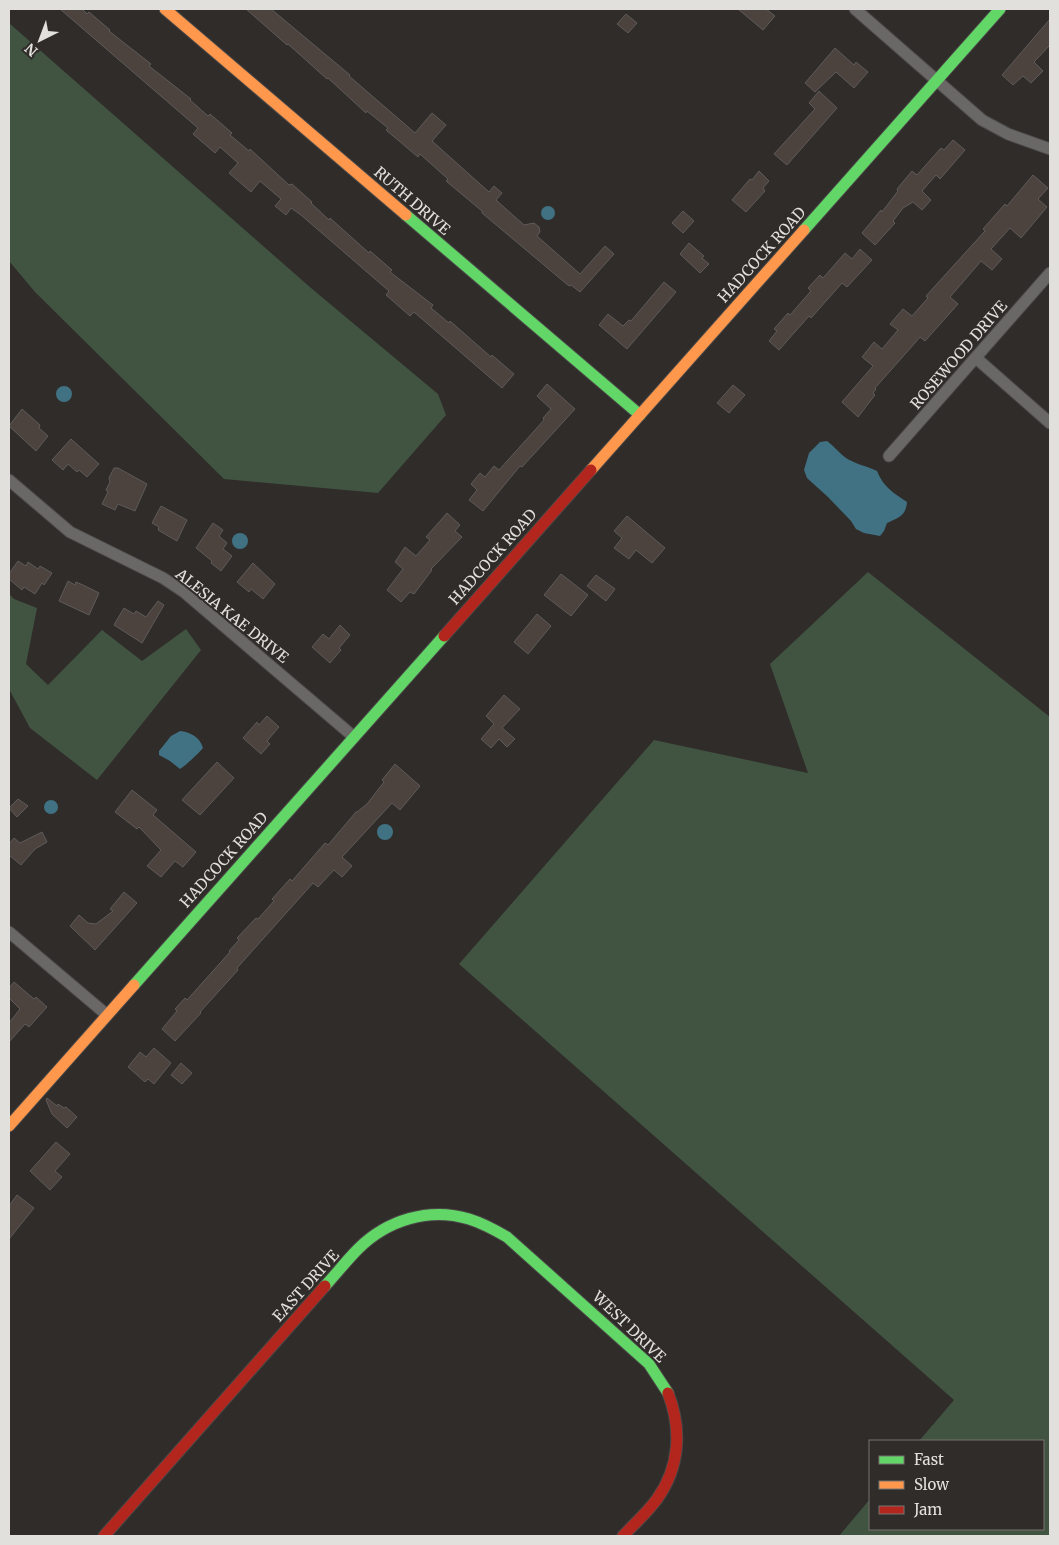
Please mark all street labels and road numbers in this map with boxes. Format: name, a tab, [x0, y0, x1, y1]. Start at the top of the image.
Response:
street label: RUTH DRIVE	[370, 162, 455, 239]
street label: HADCOCK ROAD	[714, 203, 810, 306]
street label: ROSEWOOD DRIVE	[906, 296, 1011, 413]
street label: HADCOCK ROAD	[445, 505, 541, 608]
street label: ALESIA KAE DRIVE	[171, 564, 293, 667]
street label: HADCOCK ROAD	[176, 808, 272, 911]
street label: EAST DRIVE	[268, 1245, 343, 1326]
street label: WEST DRIVE	[588, 1286, 670, 1367]

